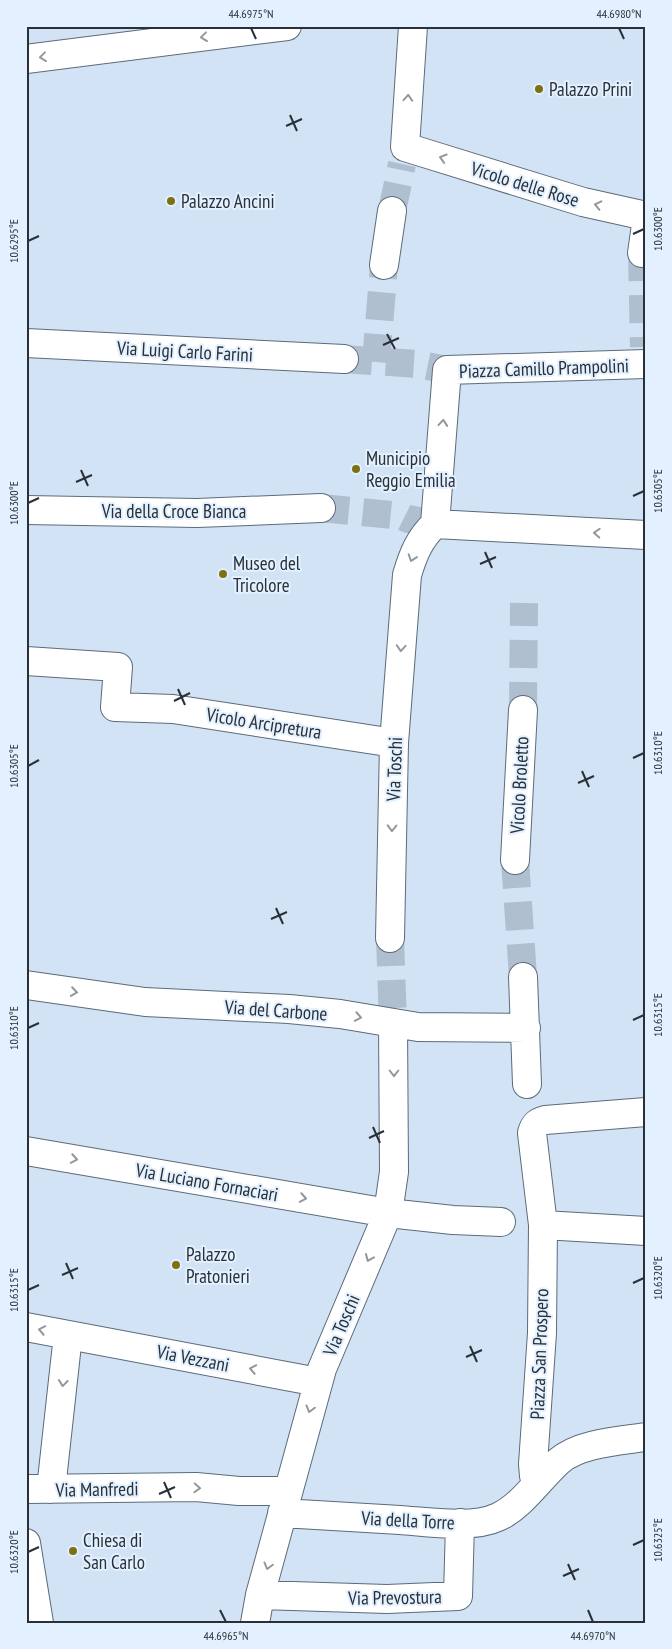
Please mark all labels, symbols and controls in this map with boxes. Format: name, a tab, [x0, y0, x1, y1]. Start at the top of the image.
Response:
text: 44.6975°N	[228, 6, 274, 21]
text: 44.6980°N	[596, 6, 642, 21]
one-way arrow	[200, 31, 209, 41]
one-way arrow	[39, 51, 47, 61]
place label: Palazzo Prini	[549, 77, 632, 101]
marker: Palazzo Prini	[533, 83, 545, 95]
one-way arrow	[403, 94, 414, 102]
one-way arrow	[439, 154, 447, 164]
street label: Vicolo delle Rose	[467, 156, 582, 212]
place label: Palazzo Ancini	[181, 189, 275, 213]
marker: Palazzo Ancini	[165, 195, 177, 207]
one-way arrow	[594, 200, 603, 211]
text: 10.6300°E	[650, 207, 665, 251]
text: 10.6295°E	[6, 219, 21, 263]
street label: Via Luigi Carlo Farini	[115, 335, 254, 367]
street label: Piazza Camillo Prampolini	[459, 353, 629, 383]
one-way arrow	[437, 419, 448, 427]
place label: Municipio Reggio Emilia	[366, 446, 456, 492]
marker: Municipio Reggio Emilia	[350, 463, 362, 475]
text: 10.6305°E	[650, 469, 665, 513]
text: 10.6300°E	[6, 481, 21, 525]
street label: Via della Croce Bianca	[101, 499, 246, 523]
one-way arrow	[593, 527, 601, 538]
place label: Museo del Tricolore	[233, 551, 301, 597]
one-way arrow	[408, 554, 418, 562]
marker: Museo del Tricolore	[217, 568, 229, 580]
one-way arrow	[395, 644, 406, 652]
street label: Vicolo Arcipretura	[204, 702, 323, 744]
text: 10.6310°E	[650, 731, 665, 775]
street label: Via Toschi	[381, 736, 407, 803]
street label: Vicolo Broletto	[504, 736, 534, 835]
text: 10.6305°E	[6, 744, 21, 788]
one-way arrow	[387, 824, 397, 832]
one-way arrow	[71, 986, 79, 997]
text: 10.6315°E	[650, 993, 665, 1037]
street label: Via del Carbone	[223, 994, 328, 1026]
text: 10.6310°E	[6, 1006, 21, 1050]
one-way arrow	[354, 1012, 362, 1022]
one-way arrow	[388, 1069, 399, 1077]
one-way arrow	[70, 1154, 79, 1164]
street label: Via Luciano Fornaciari	[133, 1157, 280, 1206]
one-way arrow	[299, 1193, 308, 1203]
place label: Palazzo Pratonieri	[186, 1242, 250, 1288]
one-way arrow	[364, 1253, 375, 1262]
text: 10.6320°E	[650, 1256, 665, 1300]
marker: Palazzo Pratonieri	[170, 1259, 182, 1271]
text: 10.6315°E	[6, 1268, 21, 1312]
street label: Piazza San Prospero	[525, 1288, 553, 1420]
street label: Via Toschi	[317, 1291, 365, 1360]
one-way arrow	[37, 1325, 46, 1335]
street label: Via Vezzani	[154, 1339, 231, 1377]
one-way arrow	[248, 1365, 257, 1375]
one-way arrow	[58, 1380, 69, 1388]
one-way arrow	[306, 1405, 316, 1413]
street label: Via Manfredi	[54, 1476, 139, 1502]
one-way arrow	[194, 1482, 202, 1493]
street label: Via della Torre	[360, 1506, 456, 1534]
text: 10.6325°E	[650, 1518, 665, 1562]
place label: Chiesa di San Carlo	[83, 1528, 145, 1574]
text: 10.6320°E	[6, 1530, 21, 1574]
marker: Chiesa di San Carlo	[67, 1545, 79, 1557]
one-way arrow	[263, 1562, 273, 1570]
street label: Via Prevostura	[347, 1584, 442, 1610]
text: 44.6965°N	[203, 1628, 249, 1643]
text: 44.6970°N	[570, 1628, 616, 1643]

